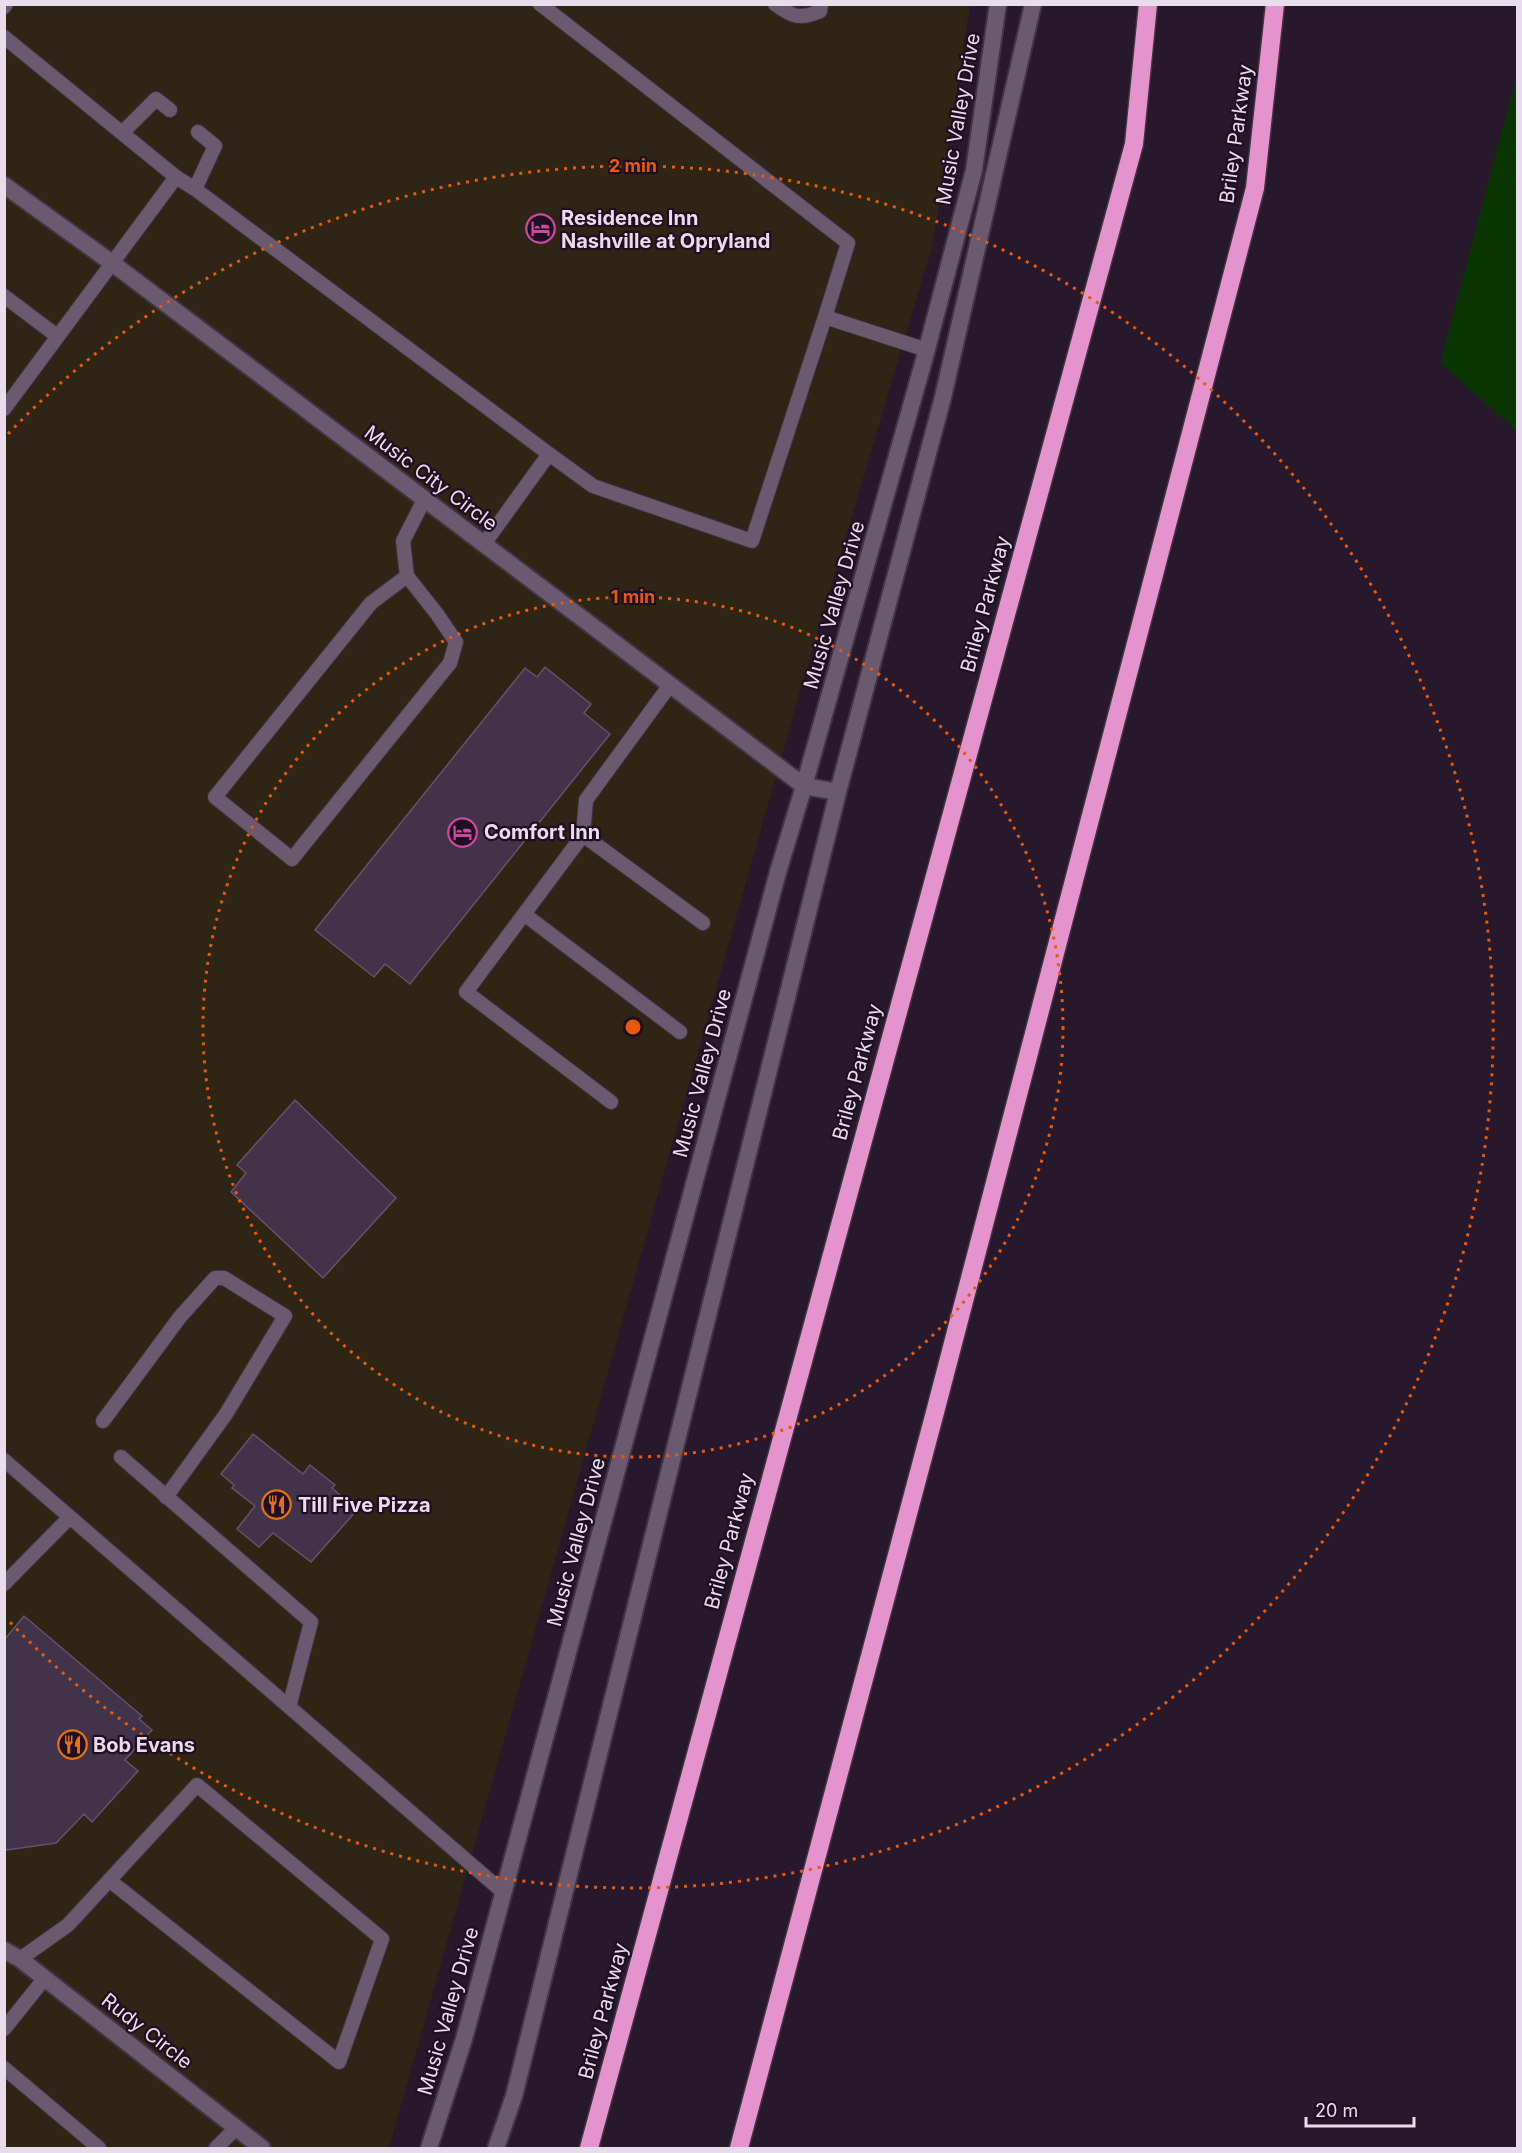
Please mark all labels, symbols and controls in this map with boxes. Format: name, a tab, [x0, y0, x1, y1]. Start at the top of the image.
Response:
street label: Music Valley Drive	[931, 31, 985, 207]
street label: Briley Parkway	[1214, 63, 1258, 205]
text: 2 min	[609, 155, 657, 176]
place label: Residence Inn Nashville at Opryland	[561, 206, 770, 253]
hotel icon: Residence Inn Nashville at Opryland	[524, 213, 556, 245]
street label: Music City Circle	[360, 420, 502, 536]
street label: Music Valley Drive	[799, 518, 869, 692]
street label: Briley Parkway	[955, 533, 1015, 675]
text: 1 min	[611, 586, 655, 607]
hotel icon: Comfort Inn	[447, 816, 479, 848]
place label: Comfort Inn	[484, 820, 600, 844]
street label: Music Valley Drive	[668, 986, 736, 1160]
street label: Briley Parkway	[827, 1001, 887, 1143]
centre of rings	[623, 1017, 643, 1037]
street label: Music Valley Drive	[542, 1455, 610, 1629]
street label: Briley Parkway	[699, 1470, 759, 1612]
restaurant icon: Till Five Pizza	[261, 1489, 293, 1521]
place label: Till Five Pizza	[298, 1493, 431, 1517]
restaurant icon: Bob Evans	[56, 1729, 88, 1761]
place label: Bob Evans	[93, 1733, 195, 1757]
street label: Music Valley Drive	[413, 1924, 483, 2098]
street label: Briley Parkway	[573, 1940, 633, 2082]
street label: Rudy Circle	[97, 1988, 197, 2074]
scale bar	[1306, 2090, 1414, 2128]
text: 20 m	[1315, 2100, 1358, 2121]

